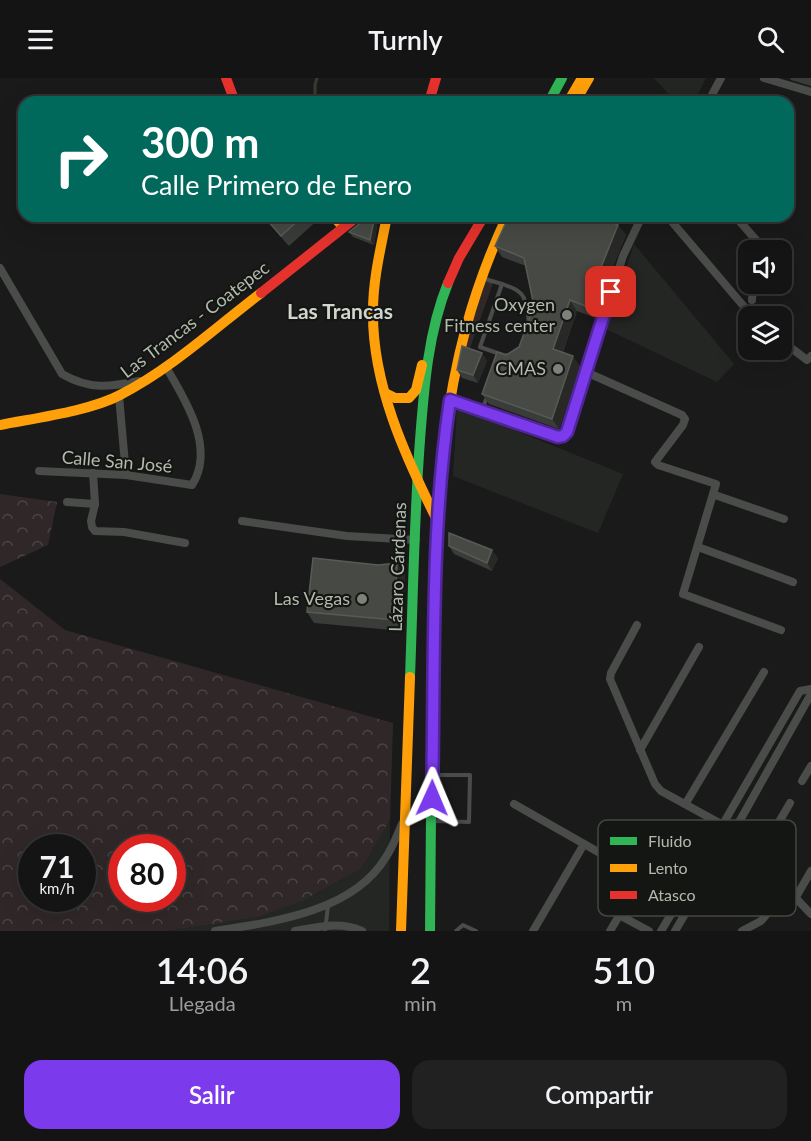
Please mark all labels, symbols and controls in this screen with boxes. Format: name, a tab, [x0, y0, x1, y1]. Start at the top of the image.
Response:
icon: menu	[24, 23, 57, 56]
text: Turnly	[368, 23, 443, 56]
icon: search	[754, 23, 787, 56]
text: 300 m	[141, 117, 259, 167]
icon: right	[42, 120, 120, 198]
text: Calle Primero de Enero	[141, 168, 412, 201]
map controls	[738, 240, 792, 360]
button: sound	[738, 240, 792, 294]
street label: Las Trancas - Coatepec	[116, 256, 273, 382]
pin	[585, 266, 636, 317]
icon: arrive	[594, 275, 627, 308]
place label: Oxygen Fitness center	[444, 293, 555, 336]
district label: Las Trancas	[287, 298, 393, 323]
button: layers	[738, 306, 792, 360]
marker: Oxygen Fitness center	[560, 308, 574, 322]
place label: CMAS	[495, 357, 546, 379]
marker: CMAS	[551, 362, 565, 376]
street label: Calle San José	[61, 445, 173, 477]
street label: Lázaro Cárdenas	[384, 502, 410, 632]
place label: Las Vegas	[274, 587, 350, 609]
marker: Las Vegas	[355, 592, 369, 606]
position arrow	[400, 766, 464, 830]
legend	[598, 820, 796, 916]
text: Fluido	[648, 831, 691, 850]
speed limit sign: 80	[108, 834, 186, 912]
text: 71	[40, 848, 74, 884]
text: Lento	[648, 858, 688, 877]
text: km/h	[39, 879, 75, 897]
text: Atasco	[648, 885, 696, 904]
text: 14:06	[156, 948, 248, 992]
text: 2	[410, 948, 431, 992]
text: 510	[593, 948, 655, 992]
text: Llegada	[169, 991, 236, 1015]
text: min	[404, 991, 437, 1015]
text: m	[616, 991, 632, 1015]
button: Salir	[24, 1060, 400, 1129]
button: Compartir	[412, 1060, 787, 1129]

